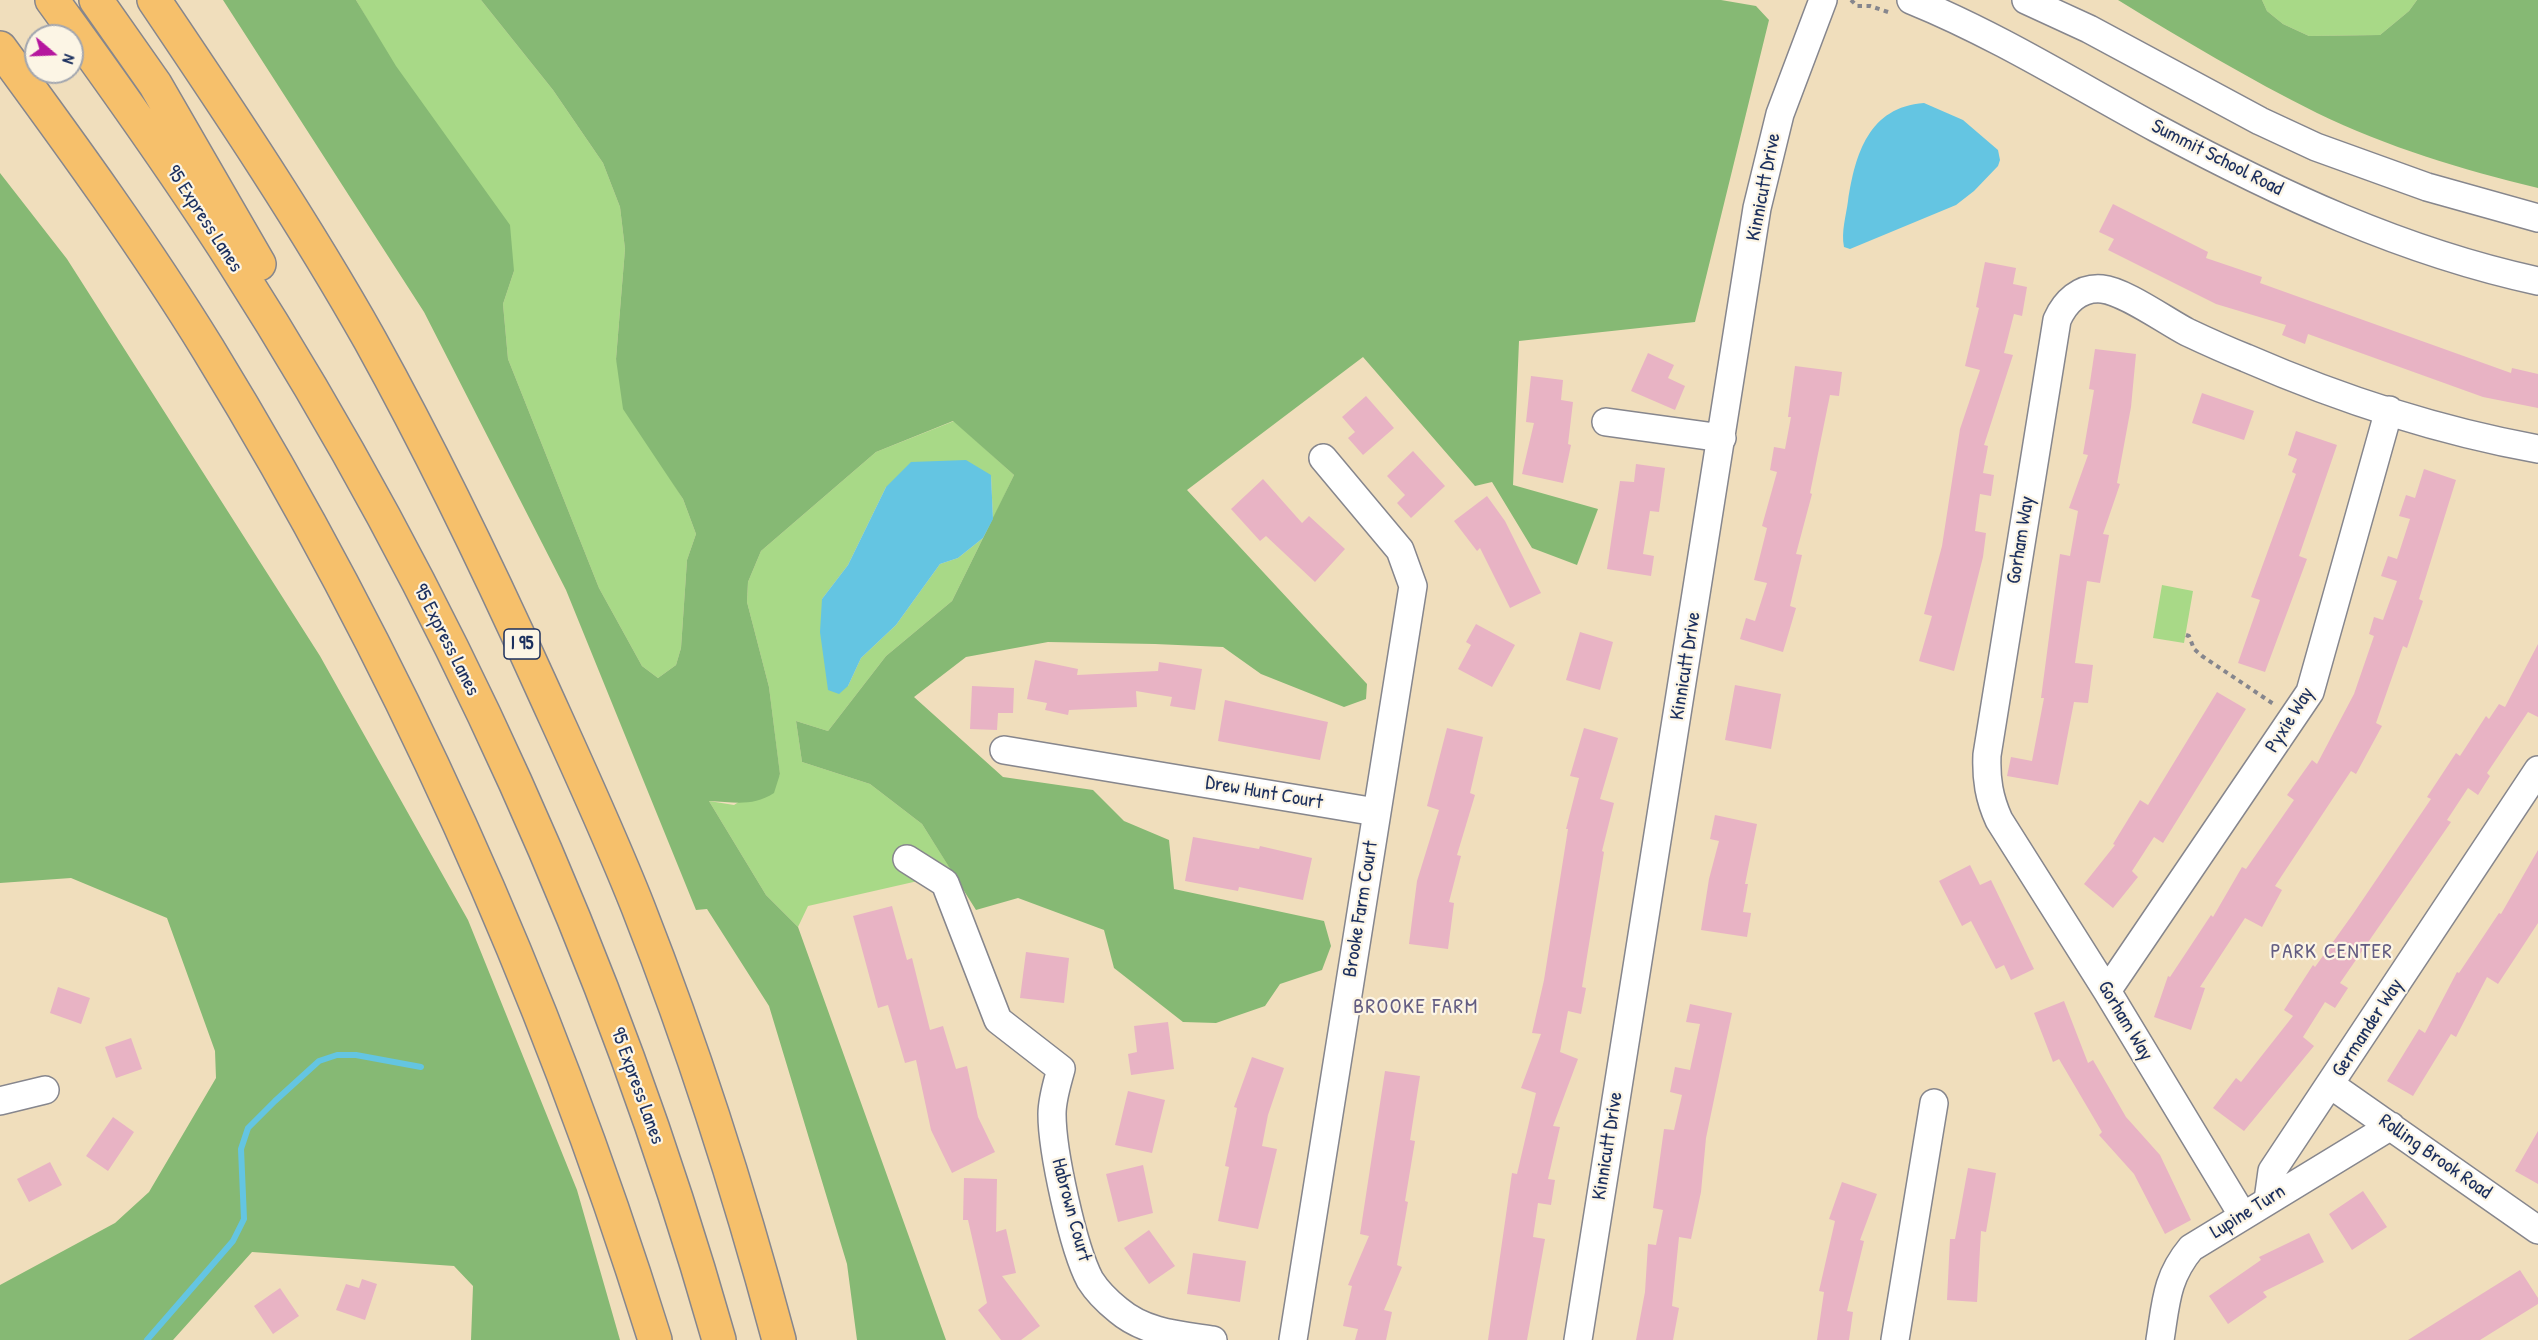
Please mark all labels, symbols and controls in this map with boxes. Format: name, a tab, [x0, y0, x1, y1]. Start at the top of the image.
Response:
north arrow	[24, 24, 84, 84]
text: N	[57, 52, 81, 67]
street label: Summit School Road	[2147, 115, 2287, 201]
street label: Kinnicutt Drive	[1742, 131, 1786, 243]
street label: 95 Express Lanes	[161, 161, 247, 277]
street label: Gorham Way	[2002, 494, 2040, 586]
street label: 95 Express Lanes	[408, 580, 484, 700]
street label: Kinnicutt Drive	[1666, 610, 1706, 722]
road number: I 95	[504, 629, 540, 659]
street label: Pyxie Way	[2261, 683, 2319, 757]
street label: Drew Hunt Court	[1204, 771, 1324, 815]
street label: Brooke Farm Court	[1338, 839, 1384, 979]
district label: PARK CENTER	[2271, 939, 2393, 965]
street label: Germander Way	[2327, 974, 2409, 1082]
street label: Gorham Way	[2092, 977, 2158, 1065]
district label: BROOKE FARM	[1353, 994, 1479, 1020]
street label: 95 Express Lanes	[605, 1024, 669, 1148]
street label: Kinnicutt Drive	[1588, 1090, 1628, 1202]
street label: Rolling Brook Road	[2374, 1109, 2496, 1205]
street label: Habrown Court	[1046, 1156, 1096, 1264]
street label: Lupine Turn	[2206, 1180, 2290, 1244]

